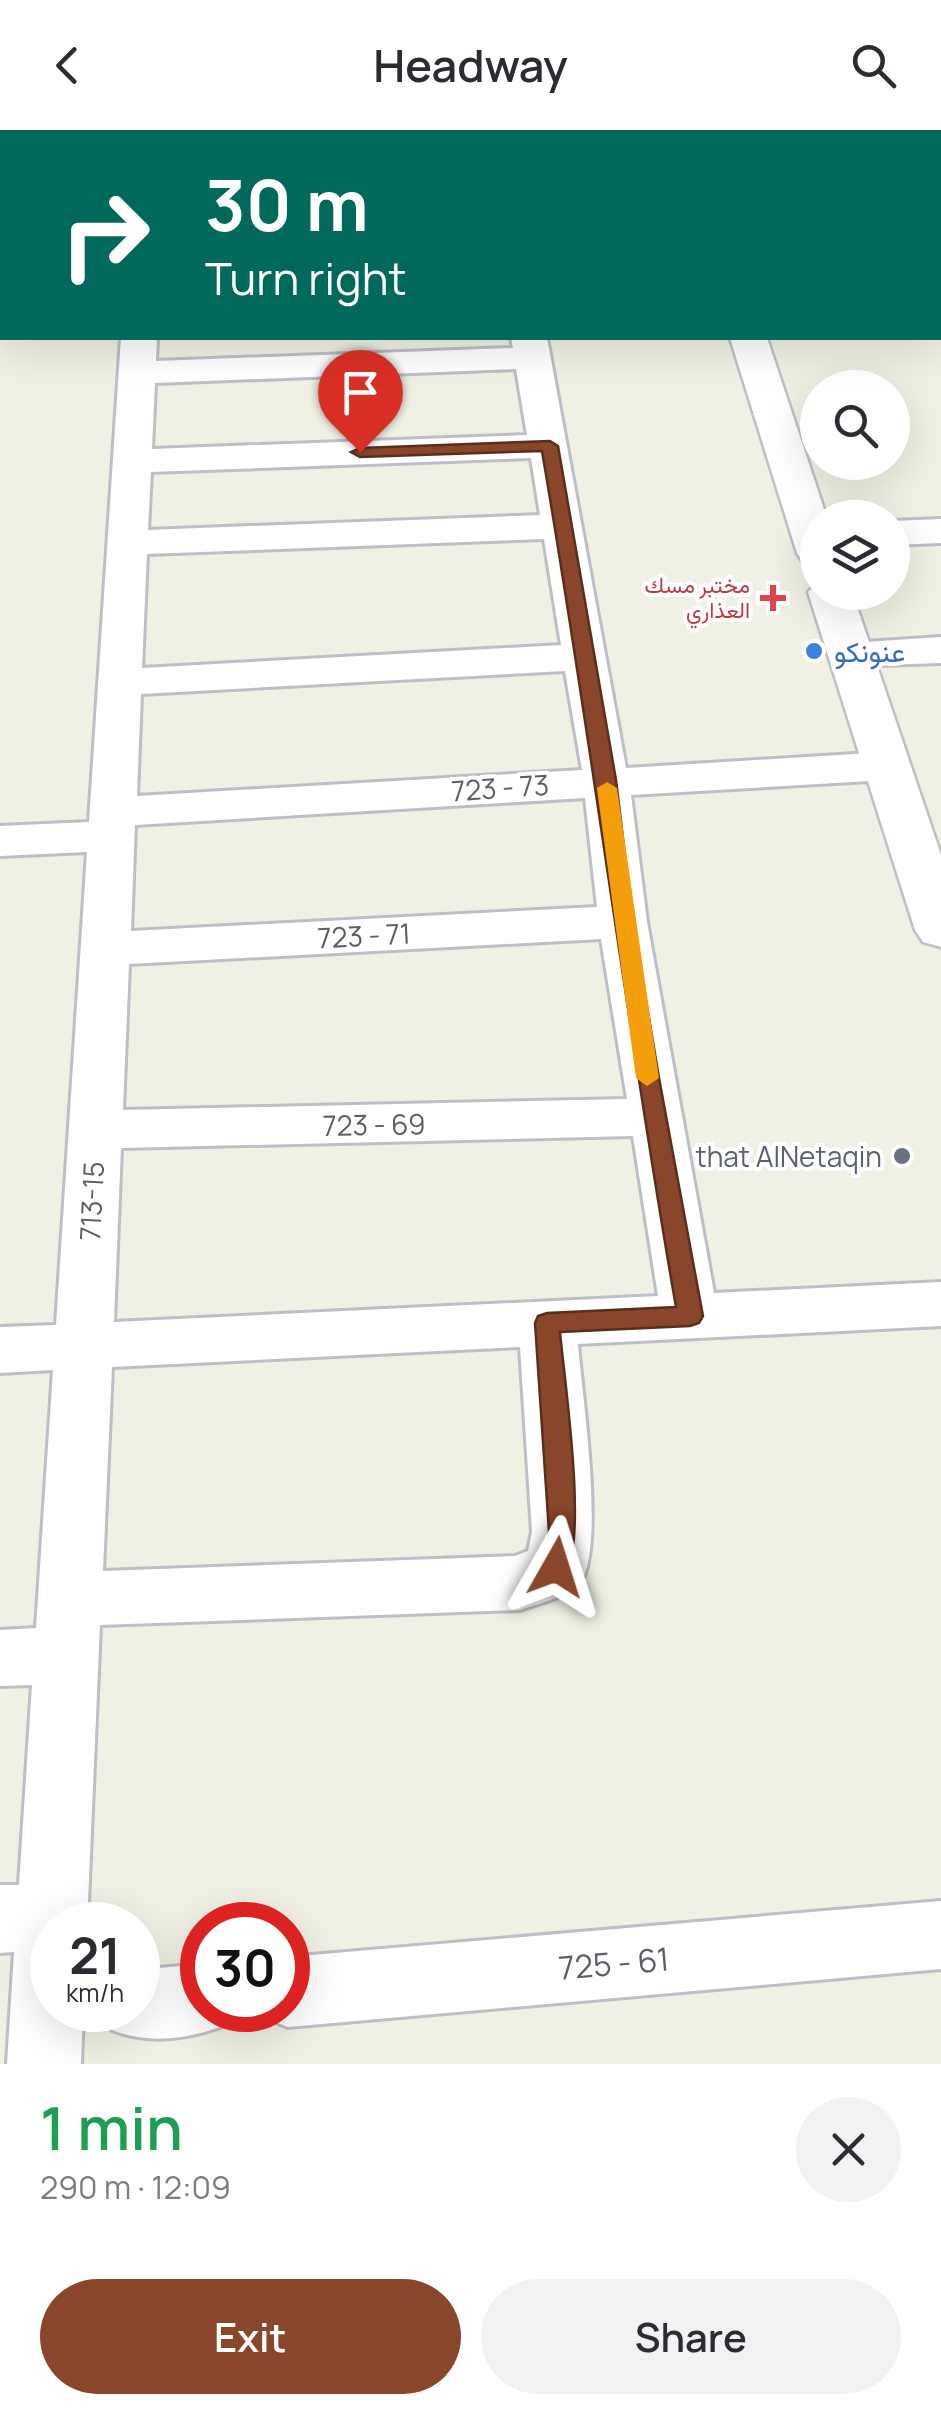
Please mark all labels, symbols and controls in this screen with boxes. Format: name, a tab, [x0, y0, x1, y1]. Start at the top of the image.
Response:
text: Headway	[373, 34, 568, 96]
icon: back	[40, 38, 95, 93]
icon: search	[846, 38, 901, 93]
text: 30 m	[205, 156, 369, 252]
icon: right	[40, 170, 170, 300]
text: Turn right	[205, 247, 406, 309]
pin	[318, 350, 403, 453]
icon: arrive	[333, 365, 388, 420]
map controls	[800, 370, 910, 610]
button: search	[800, 370, 910, 480]
button: layers	[800, 500, 910, 610]
place label: مختبر مسك العذاري	[645, 570, 750, 629]
marker: مختبر مسك العذاري	[760, 585, 786, 611]
place label: عنونكو	[834, 632, 905, 670]
marker: عنونكو	[803, 640, 825, 662]
street label: 723 - 73	[450, 765, 550, 809]
street label: 723 - 71	[316, 914, 412, 956]
street label: 723 - 69	[322, 1104, 426, 1144]
place label: that AlNetaqin	[695, 1137, 882, 1175]
marker: that AlNetaqin	[891, 1145, 913, 1167]
street label: 713-15	[70, 1160, 112, 1242]
position arrow	[504, 1515, 608, 1619]
speed limit sign: 30	[180, 1902, 310, 2032]
text: 21	[69, 1921, 121, 1989]
street label: 725 - 61	[557, 1936, 671, 1990]
text: km/h	[66, 1975, 124, 2010]
text: 1 min	[40, 2086, 183, 2168]
button: close	[796, 2097, 901, 2202]
text: 290 m · 12:09	[40, 2165, 231, 2209]
button: Exit	[40, 2279, 461, 2394]
button: Share	[481, 2279, 901, 2394]

